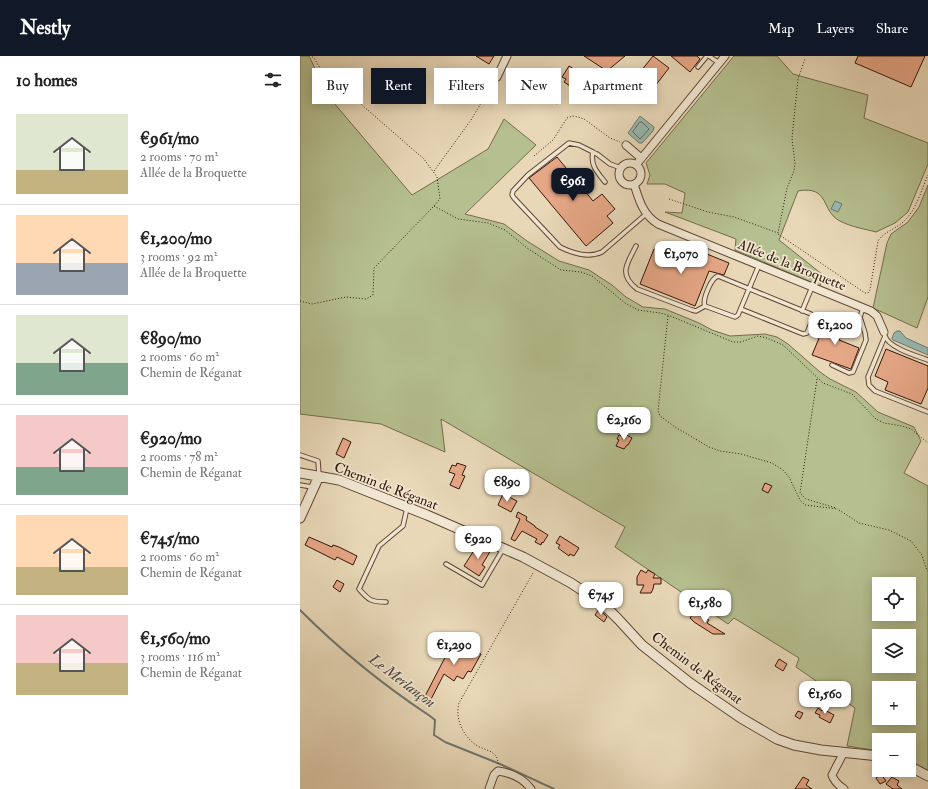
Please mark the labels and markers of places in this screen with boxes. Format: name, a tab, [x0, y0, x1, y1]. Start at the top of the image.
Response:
pin: €961	[549, 168, 597, 202]
pin: €1,070	[648, 241, 714, 275]
pin: €1,200	[802, 312, 868, 346]
pin: €2,160	[591, 407, 657, 441]
pin: €890	[483, 469, 531, 503]
pin: €920	[454, 526, 502, 560]
pin: €745	[577, 582, 625, 616]
pin: €1,580	[672, 590, 738, 624]
pin: €1,290	[421, 632, 487, 666]
pin: €1,560	[792, 681, 858, 715]

